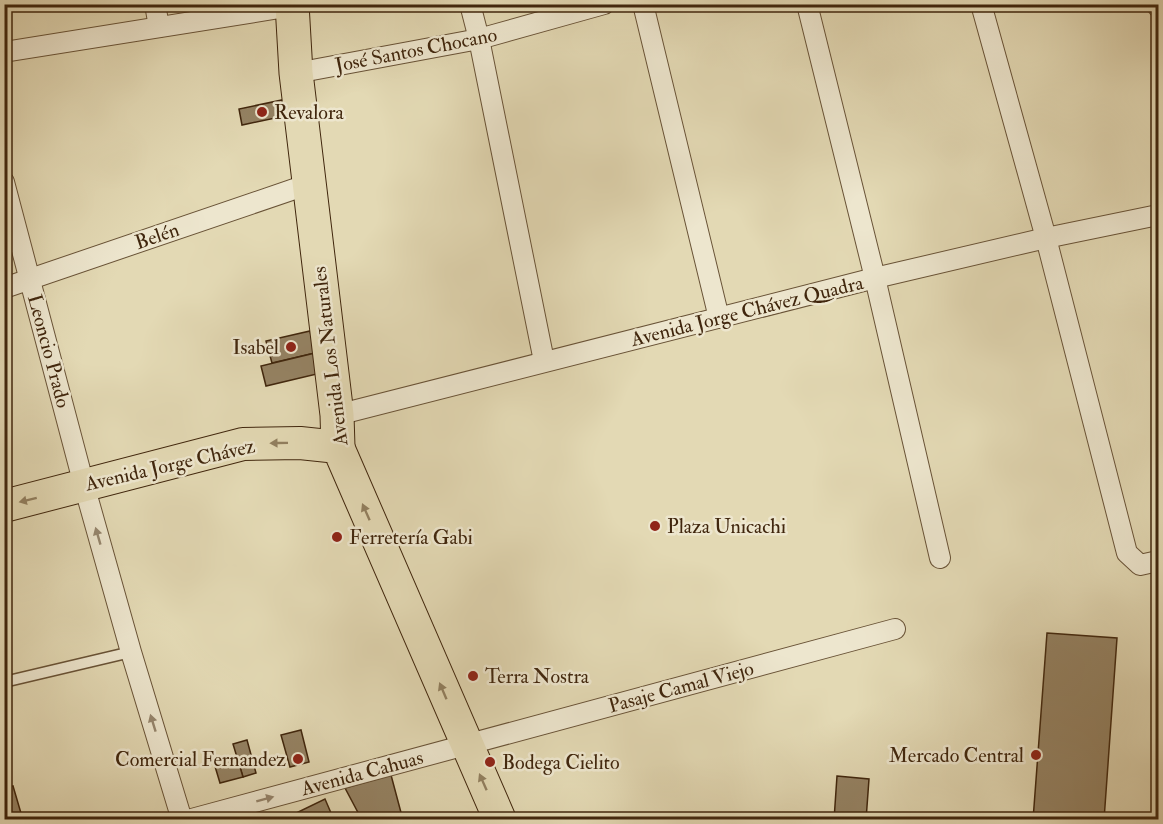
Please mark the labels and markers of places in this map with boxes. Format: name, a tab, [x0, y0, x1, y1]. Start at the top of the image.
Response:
place label: Revalora	[274, 100, 344, 125]
marker: Revalora	[255, 105, 269, 119]
place label: Isabel	[233, 335, 279, 360]
marker: Isabel	[284, 340, 298, 354]
place label: Plaza Unicachi	[667, 514, 786, 539]
marker: Plaza Unicachi	[648, 519, 662, 533]
place label: Ferretería Gabi	[349, 525, 473, 550]
marker: Ferretería Gabi	[330, 530, 344, 544]
place label: Terra Nostra	[485, 664, 590, 689]
marker: Terra Nostra	[466, 669, 480, 683]
place label: Mercado Central	[889, 743, 1024, 768]
place label: Comercial Fernandez	[115, 747, 286, 772]
marker: Mercado Central	[1029, 748, 1043, 762]
place label: Bodega Cielito	[502, 750, 620, 775]
marker: Comercial Fernandez	[291, 752, 305, 766]
marker: Bodega Cielito	[483, 755, 497, 769]

